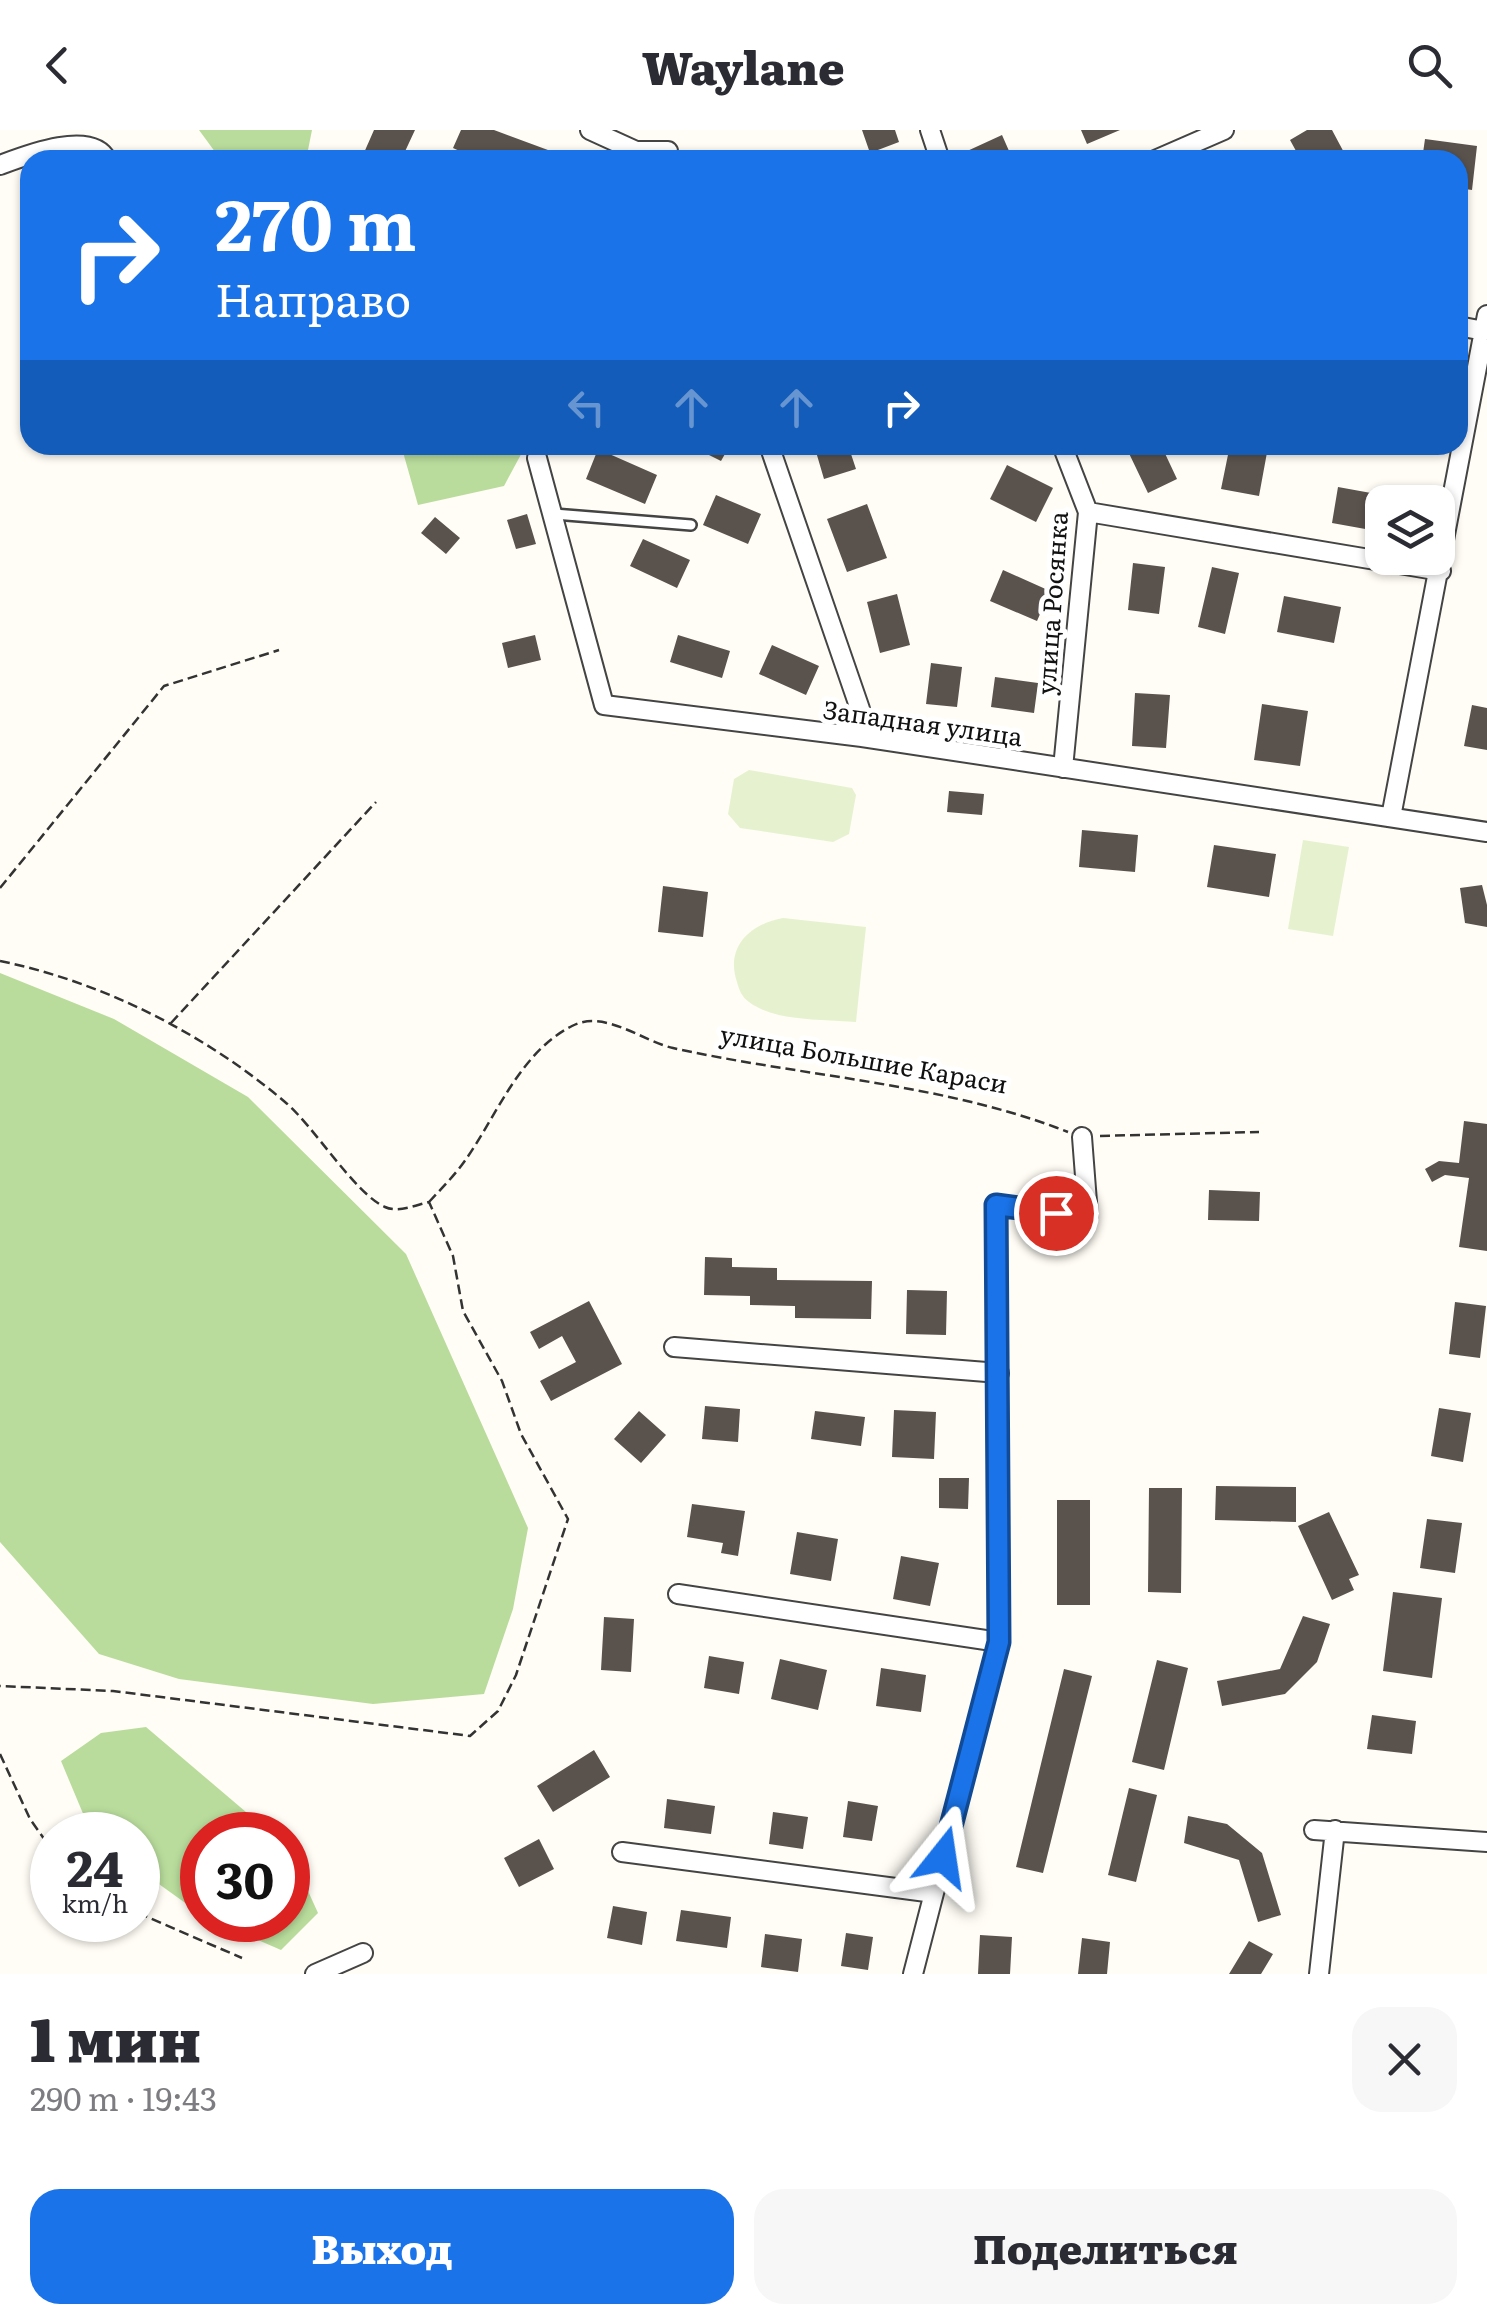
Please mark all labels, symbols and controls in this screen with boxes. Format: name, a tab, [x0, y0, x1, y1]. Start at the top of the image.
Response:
text: Waylane	[642, 32, 845, 99]
icon: back	[30, 38, 85, 93]
icon: search	[1402, 38, 1457, 93]
text: 270 m	[215, 169, 417, 273]
icon: right	[50, 190, 180, 320]
text: Направо	[215, 264, 411, 331]
icon: left	[559, 380, 614, 435]
icon: ahead	[664, 380, 719, 435]
icon: ahead	[769, 380, 824, 435]
icon: right	[874, 380, 929, 435]
map controls	[1365, 485, 1455, 575]
button: layers	[1365, 485, 1455, 575]
street label: улица Росянка	[1026, 509, 1076, 696]
street label: Западная улица	[821, 690, 1026, 754]
street label: улица Большие Караси	[717, 1014, 1011, 1102]
pin	[1014, 1171, 1099, 1256]
icon: arrive	[1029, 1186, 1084, 1241]
position arrow	[891, 1805, 995, 1909]
speed limit sign: 30	[180, 1812, 310, 1942]
text: 24	[66, 1828, 123, 1902]
text: km/h	[62, 1884, 128, 1921]
text: 1 мин	[30, 1991, 201, 2080]
button: close	[1352, 2007, 1457, 2112]
text: 290 m · 19:43	[30, 2073, 217, 2121]
button: Выход	[30, 2189, 734, 2304]
button: Поделиться	[754, 2189, 1457, 2304]

